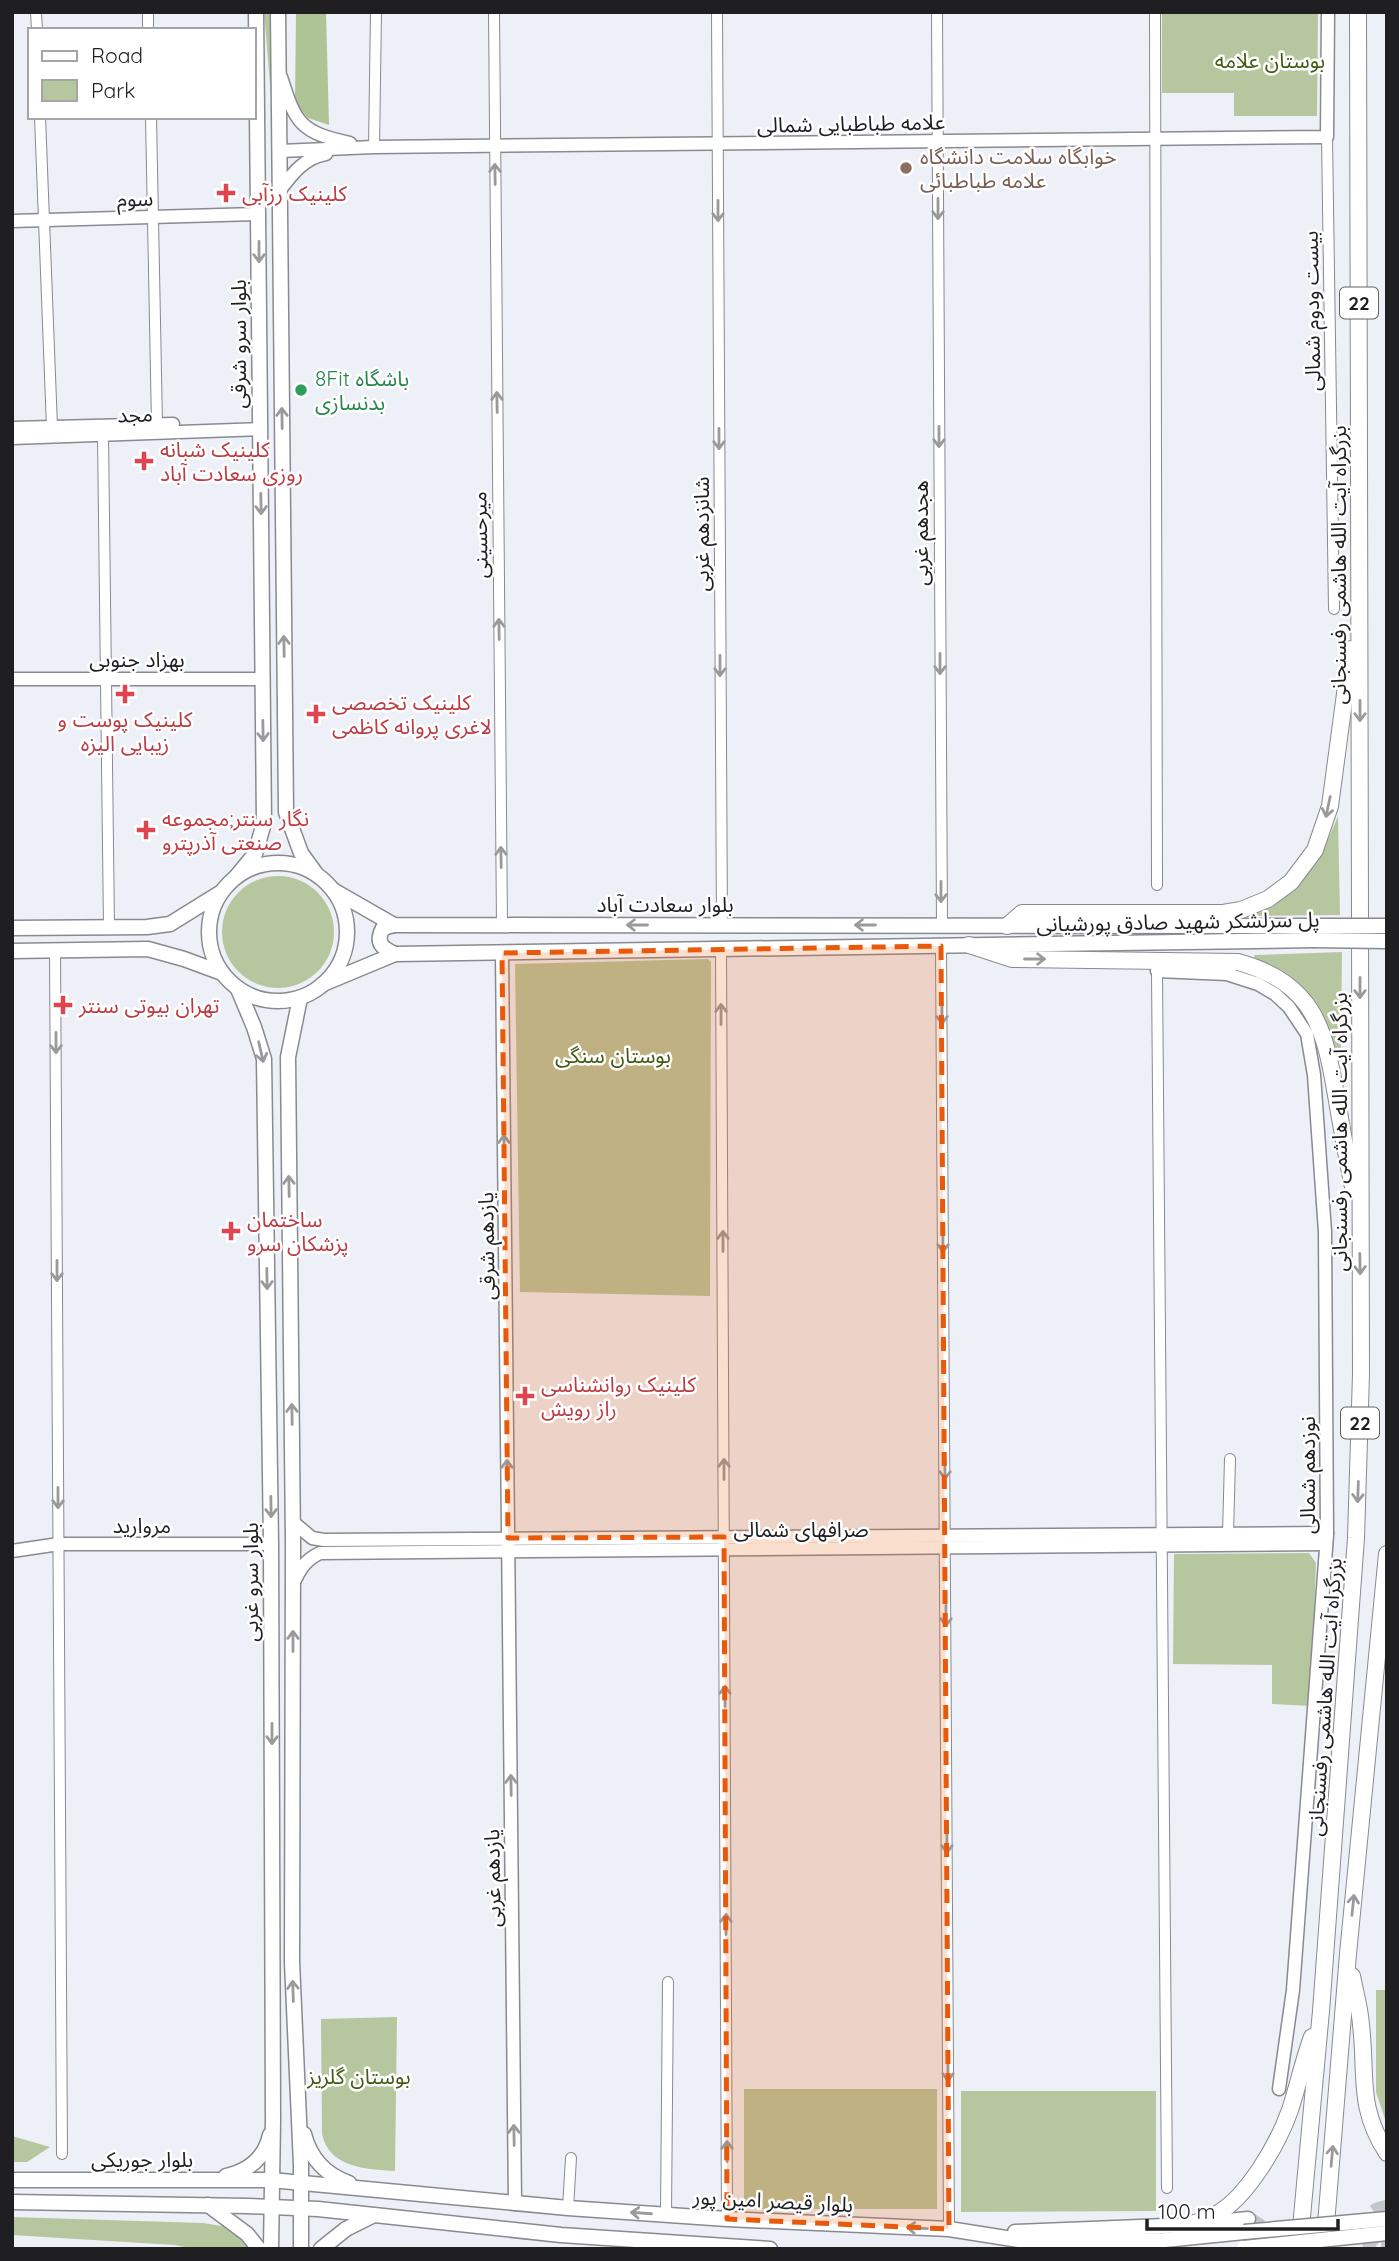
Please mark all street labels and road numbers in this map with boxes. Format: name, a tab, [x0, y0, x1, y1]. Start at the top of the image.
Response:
street label: علامه طباطبایی شمالی	[757, 108, 945, 138]
street label: سوم	[116, 184, 154, 216]
street label: بیست ودوم شمالی	[1297, 231, 1329, 391]
street label: بلوار سرو شرقی	[225, 279, 251, 409]
road number: 22	[1340, 288, 1378, 318]
street label: مجد	[117, 400, 153, 428]
street label: بزرگراه آیت الله هاشمی رفسنجانی	[1325, 425, 1351, 705]
street label: شانزدهم غربی	[688, 477, 717, 591]
street label: هجدهم غربی	[907, 480, 936, 586]
street label: میرحسینی	[465, 491, 493, 579]
street label: بهزاد جنوبی	[89, 646, 185, 672]
street label: بلوار سعادت آباد	[596, 891, 734, 917]
street label: پل سرلشکر شهید صادق پورشیانی	[1036, 906, 1320, 938]
street label: بزرگراه آیت الله هاشمی رفسنجانی	[1326, 992, 1352, 1272]
street label: یازدهم شرقی	[472, 1192, 503, 1300]
road number: 22	[1341, 1408, 1379, 1438]
street label: نوزدهم شمالی	[1294, 1416, 1323, 1534]
street label: مروارید	[113, 1512, 171, 1538]
street label: صرافهای شمالی	[733, 1516, 869, 1542]
street label: بلوار سرو غربی	[237, 1522, 263, 1642]
street label: بزرگراه آیت الله هاشمی رفسنجانی	[1301, 1557, 1347, 1837]
street label: یازدهم غربی	[478, 1829, 509, 1927]
street label: بلوار جوریکی	[91, 2146, 193, 2172]
street label: بلوار قیصر امین پور	[691, 2183, 854, 2218]

